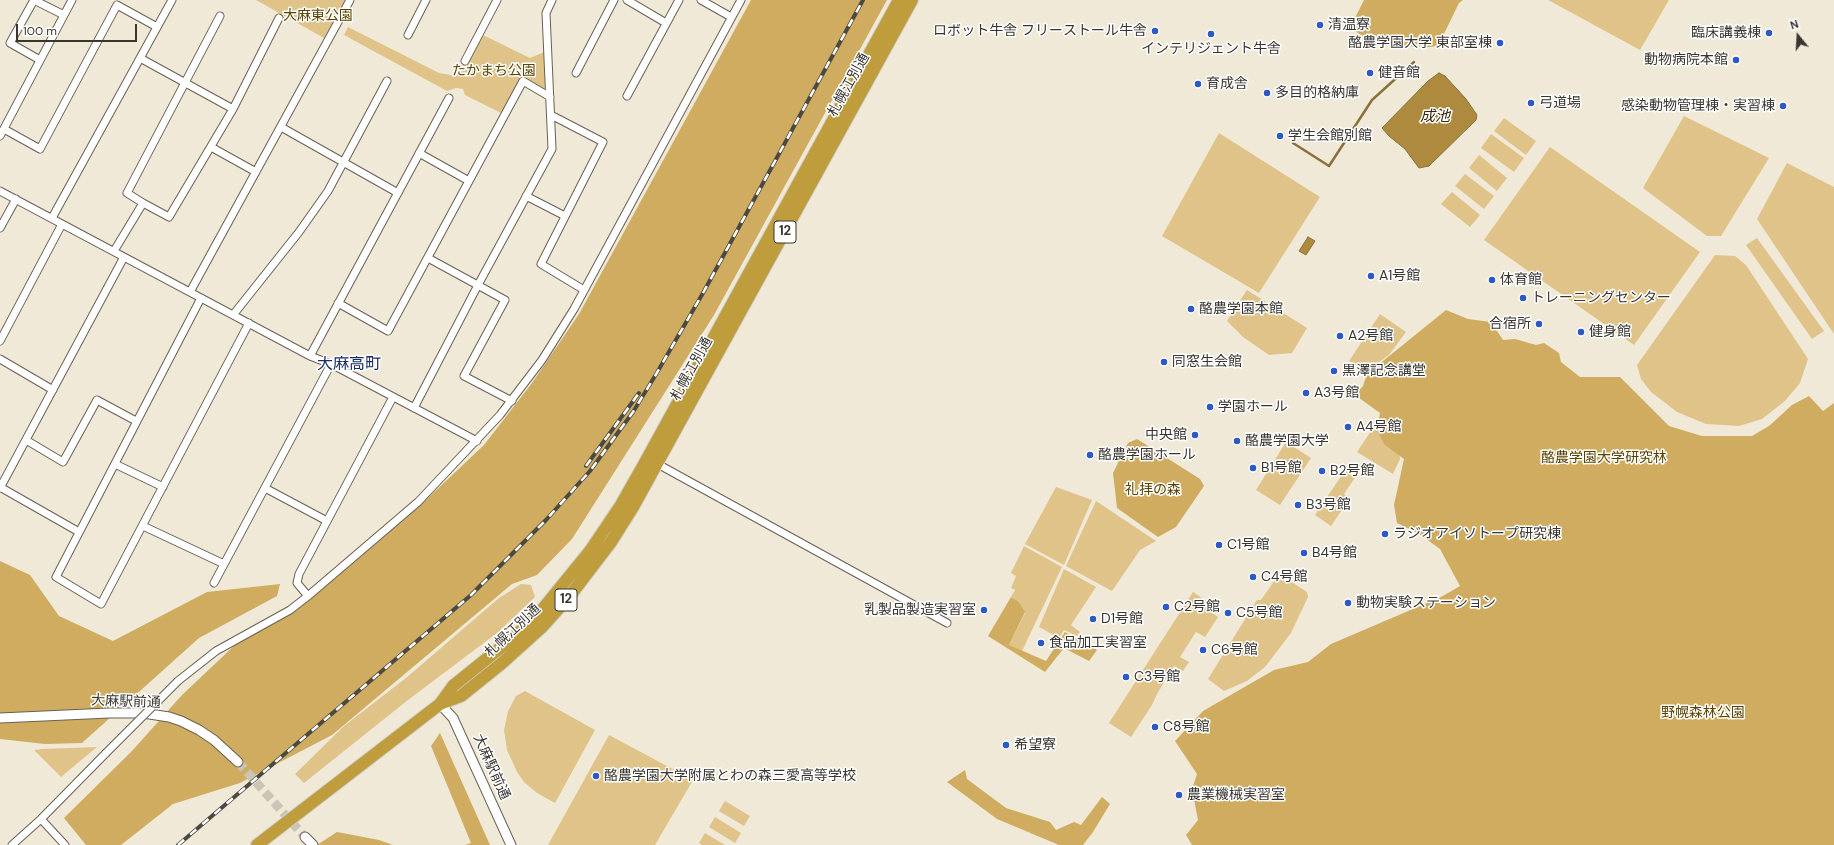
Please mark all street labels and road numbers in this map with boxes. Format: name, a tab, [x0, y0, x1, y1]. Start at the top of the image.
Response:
street label: 札幌江別通	[825, 50, 873, 120]
road number: 12	[774, 221, 796, 243]
street label: 札幌江別通	[668, 334, 716, 404]
road number: 12	[555, 589, 577, 611]
street label: 札幌江別通	[482, 601, 544, 661]
street label: 大麻駅前通	[91, 692, 161, 712]
street label: 大麻駅前通	[469, 732, 513, 802]

